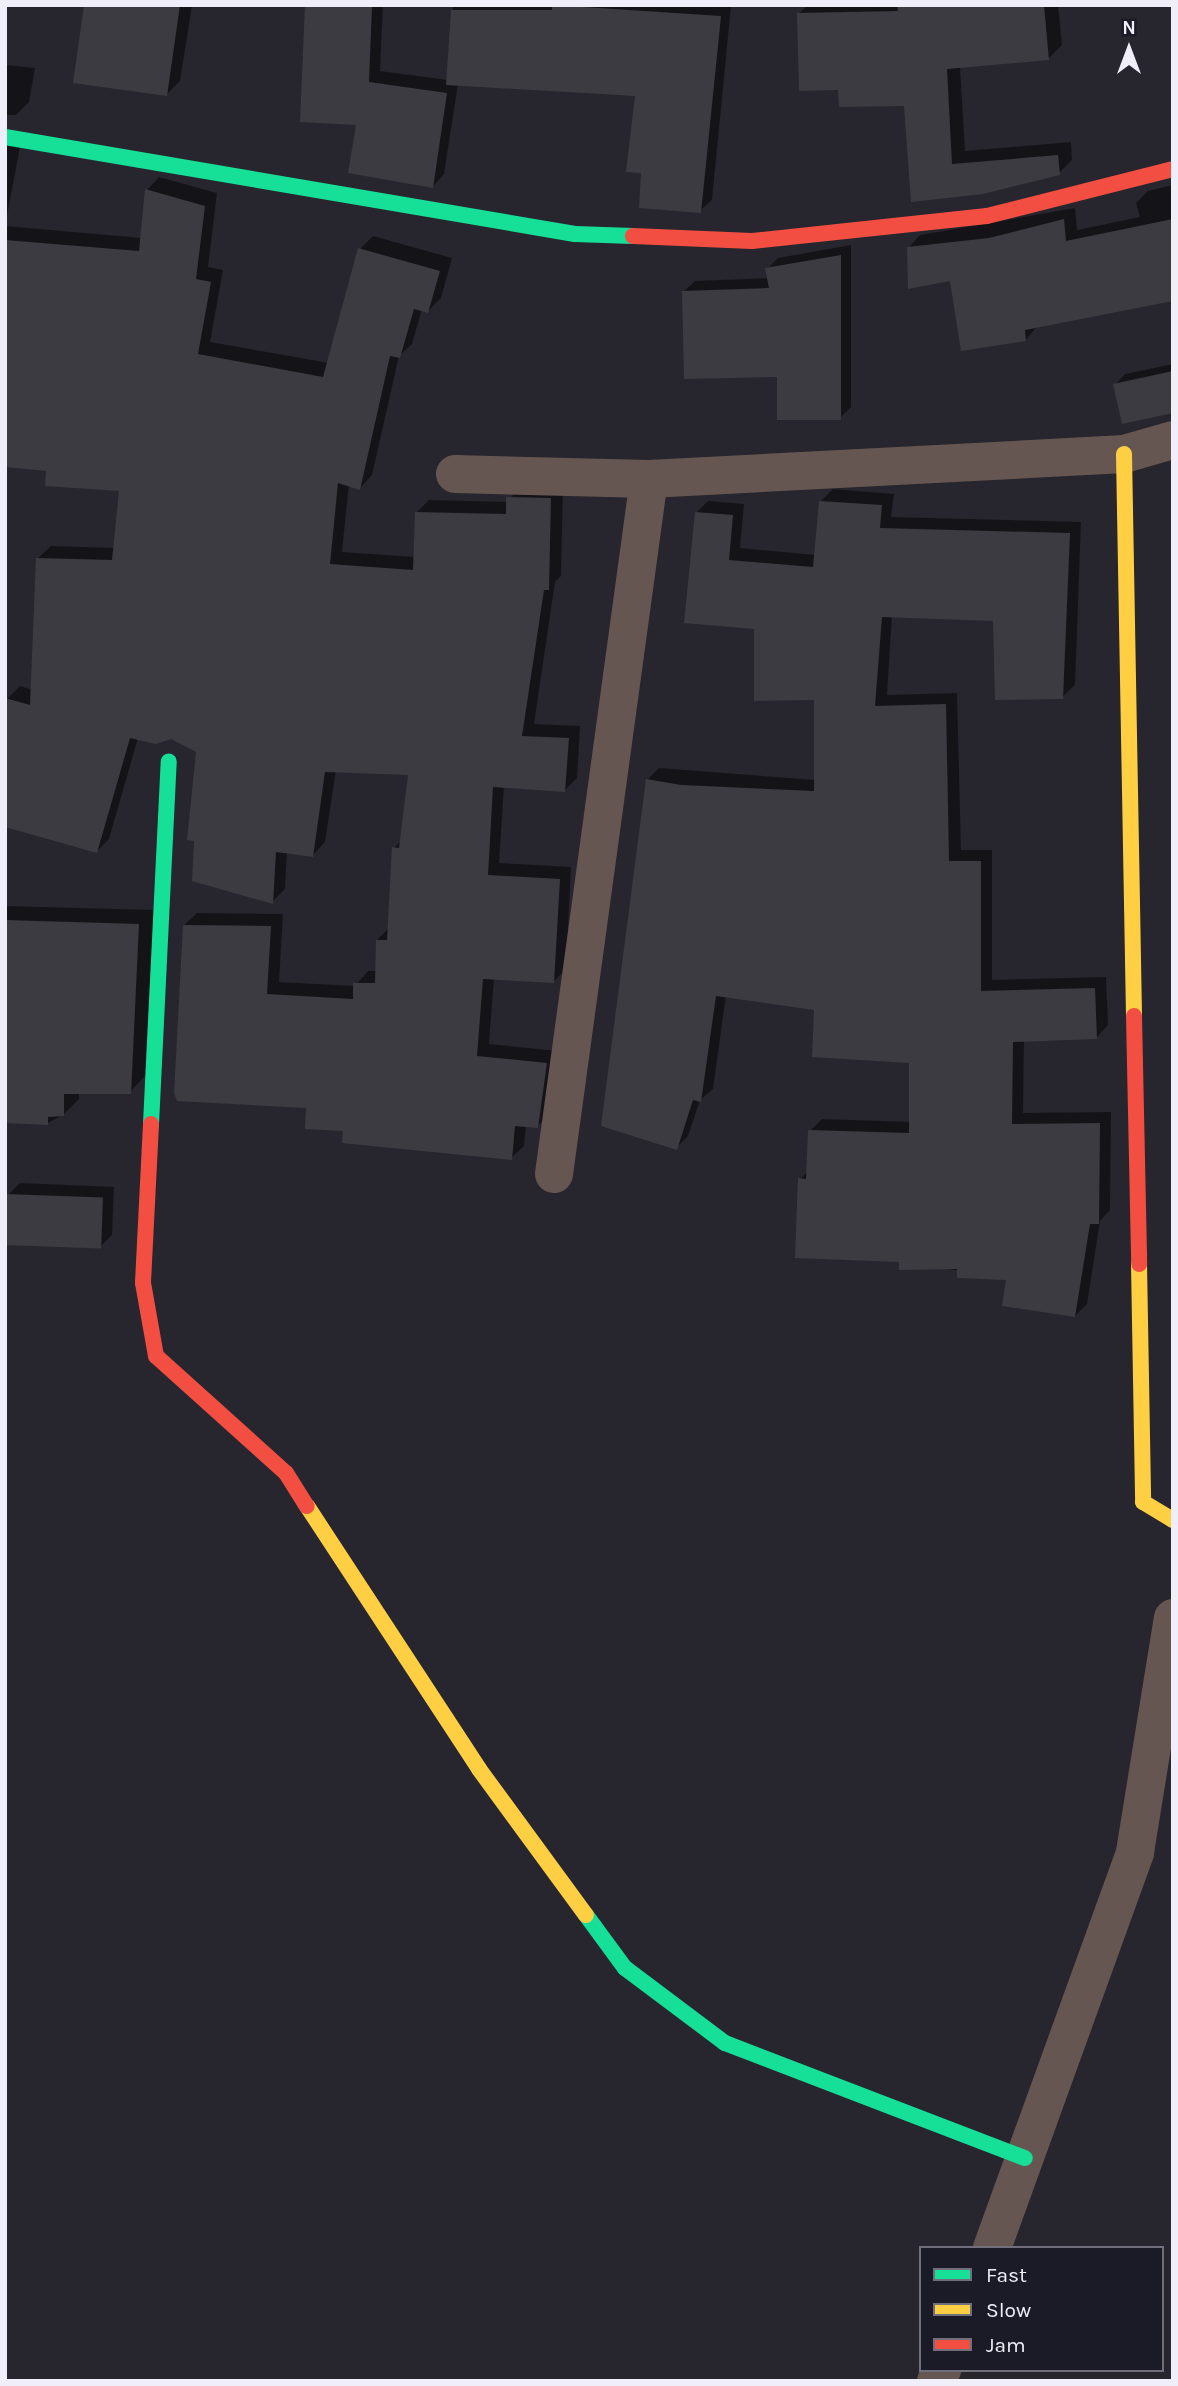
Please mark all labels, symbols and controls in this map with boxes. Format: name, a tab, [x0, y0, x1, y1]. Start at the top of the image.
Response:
north arrow	[1094, 14, 1164, 84]
text: N	[1122, 17, 1136, 39]
legend	[919, 2246, 1164, 2372]
text: Fast	[986, 2263, 1027, 2287]
text: Slow	[986, 2298, 1031, 2322]
text: Jam	[986, 2333, 1026, 2357]

